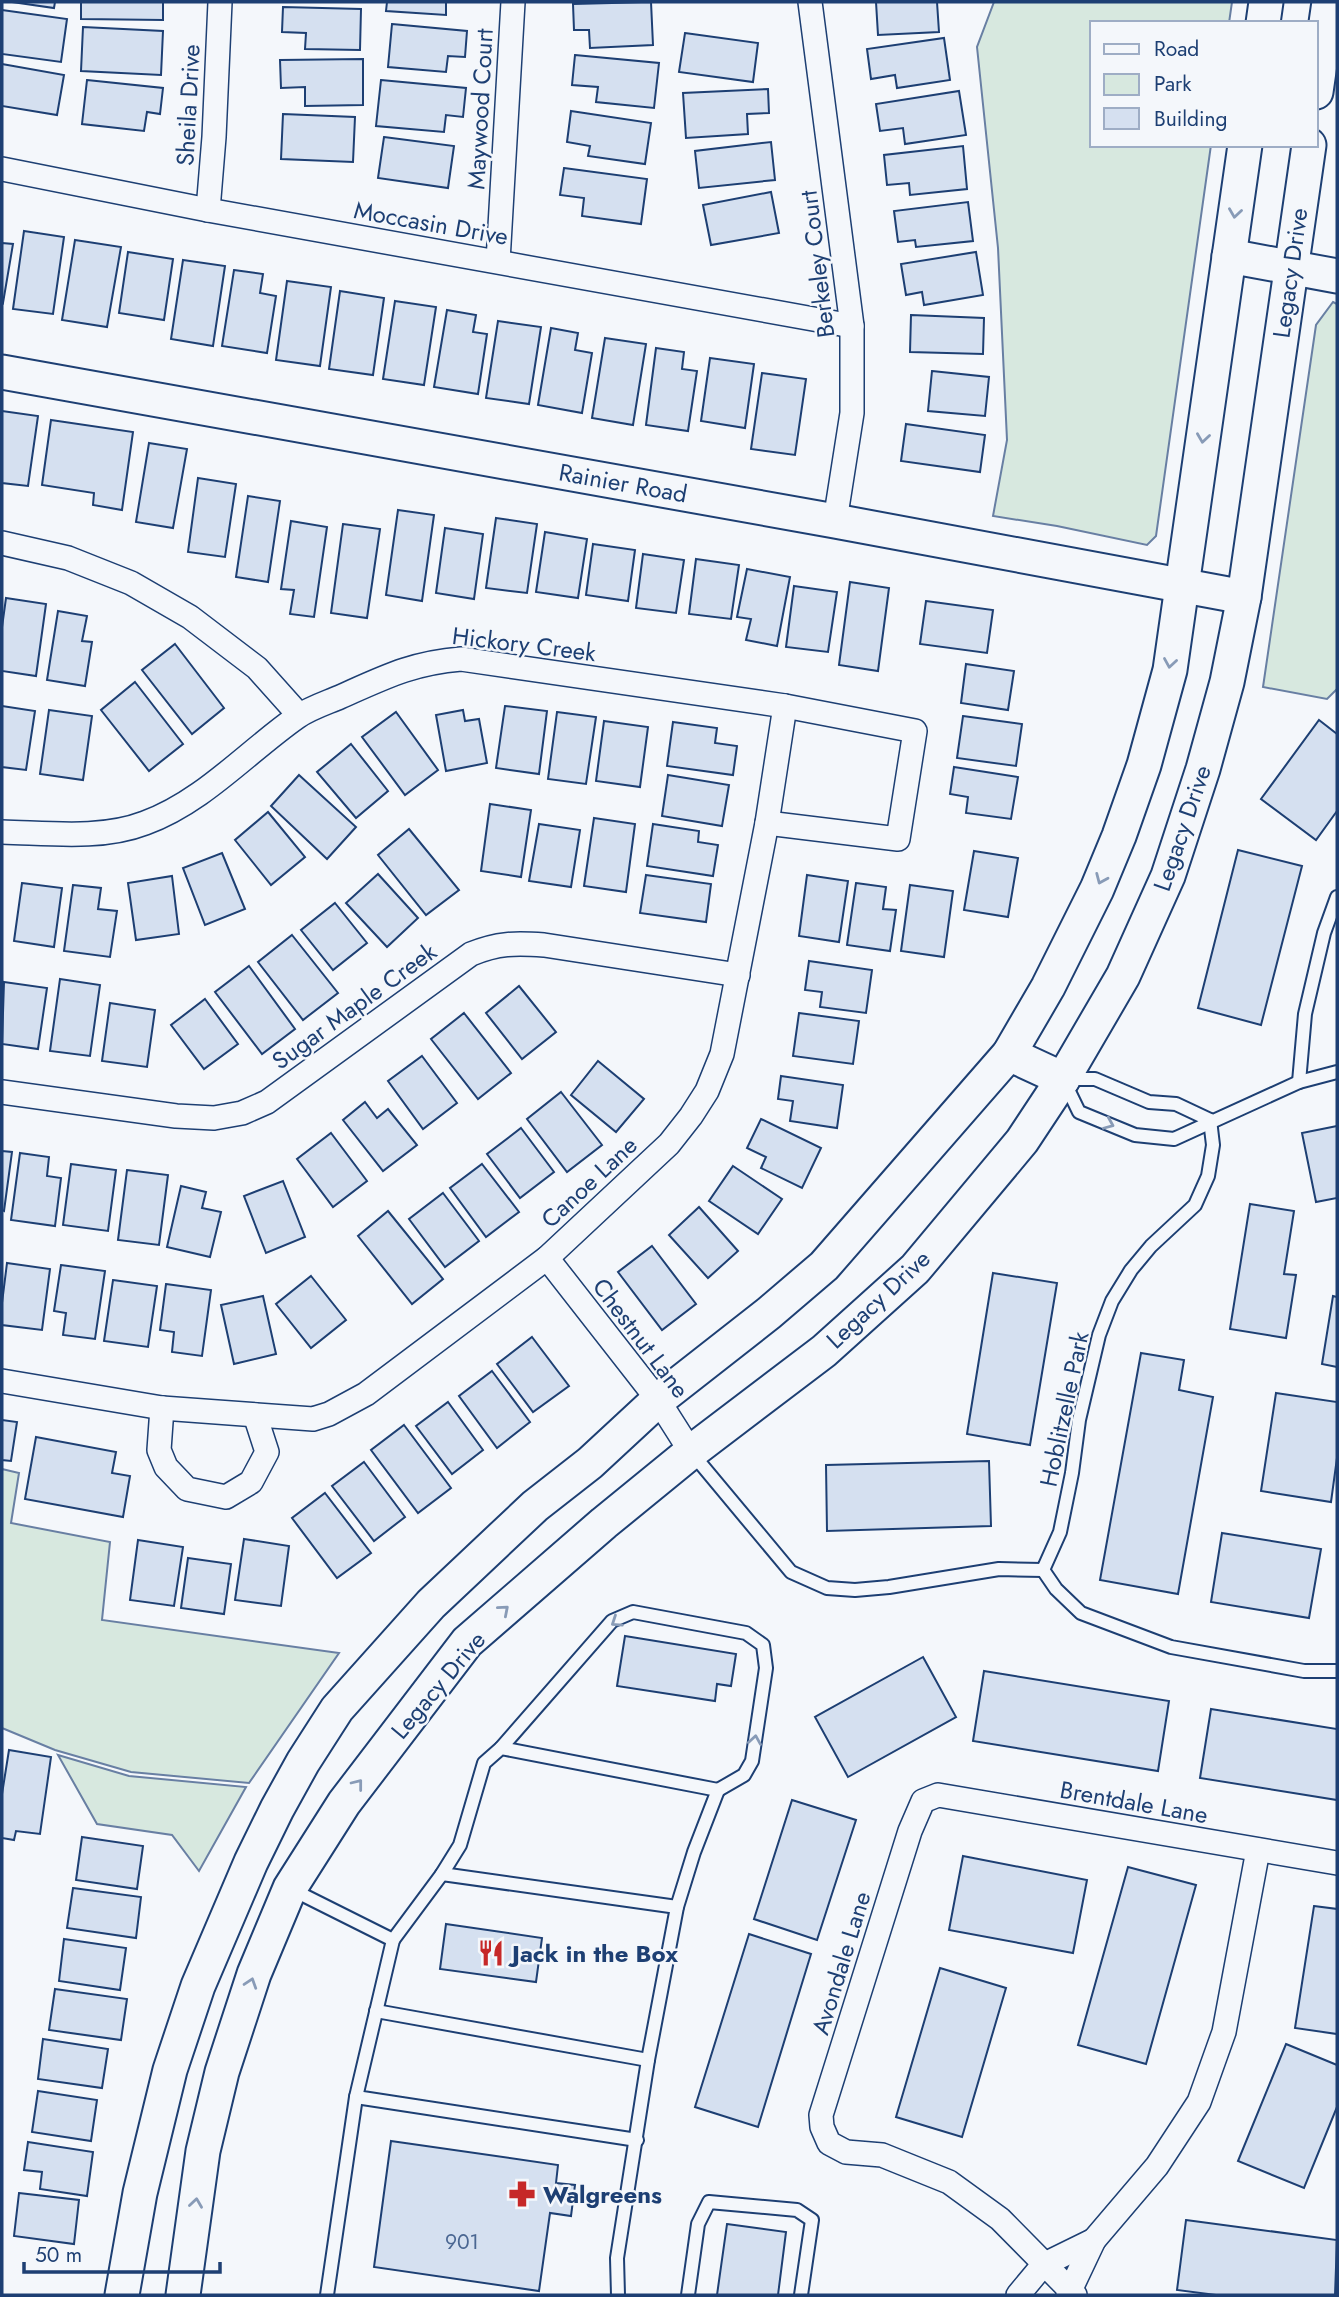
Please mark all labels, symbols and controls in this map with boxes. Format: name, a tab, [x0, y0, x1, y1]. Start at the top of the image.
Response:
legend	[1090, 21, 1318, 147]
street label: Maywood Court	[458, 27, 502, 190]
text: Road	[1154, 34, 1199, 64]
street label: Sheila Drive	[167, 43, 209, 167]
text: Park	[1154, 69, 1192, 99]
text: Building	[1154, 104, 1227, 134]
street label: Berkeley Court	[791, 188, 843, 340]
street label: Moccasin Drive	[351, 192, 511, 254]
street label: Legacy Drive	[1264, 206, 1316, 340]
one-way arrow	[1228, 207, 1243, 219]
one-way arrow	[1195, 432, 1210, 444]
street label: Rainier Road	[556, 455, 690, 511]
street label: Hickory Creek	[450, 618, 598, 670]
one-way arrow	[1163, 657, 1178, 669]
street label: Legacy Drive	[1144, 760, 1220, 896]
one-way arrow	[1095, 872, 1109, 884]
street label: Sugar Maple Creek	[265, 934, 444, 1078]
one-way arrow	[1101, 1116, 1114, 1130]
street label: Canoe Lane	[533, 1128, 645, 1236]
street label: Legacy Drive	[818, 1242, 938, 1356]
street label: Chestnut Lane	[584, 1271, 698, 1405]
street label: Hoblitzelle Park	[1030, 1328, 1098, 1490]
one-way arrow	[496, 1606, 509, 1618]
one-way arrow	[611, 1613, 624, 1626]
street label: Legacy Drive	[383, 1624, 493, 1746]
one-way arrow	[747, 1734, 762, 1746]
street label: Brentdale Lane	[1057, 1772, 1211, 1832]
one-way arrow	[350, 1779, 363, 1792]
street label: Avondale Lane	[803, 1887, 879, 2039]
place label: Jack in the Box	[508, 1936, 678, 1971]
restaurant icon: Jack in the Box	[476, 1938, 506, 1968]
one-way arrow	[243, 1978, 257, 1990]
place label: Walgreens	[543, 2177, 662, 2212]
pharmacy icon: Walgreens	[507, 2179, 537, 2209]
one-way arrow	[188, 2198, 203, 2209]
house number: 901	[445, 2227, 479, 2257]
scale bar	[24, 2230, 220, 2274]
text: 50 m	[35, 2240, 82, 2270]

